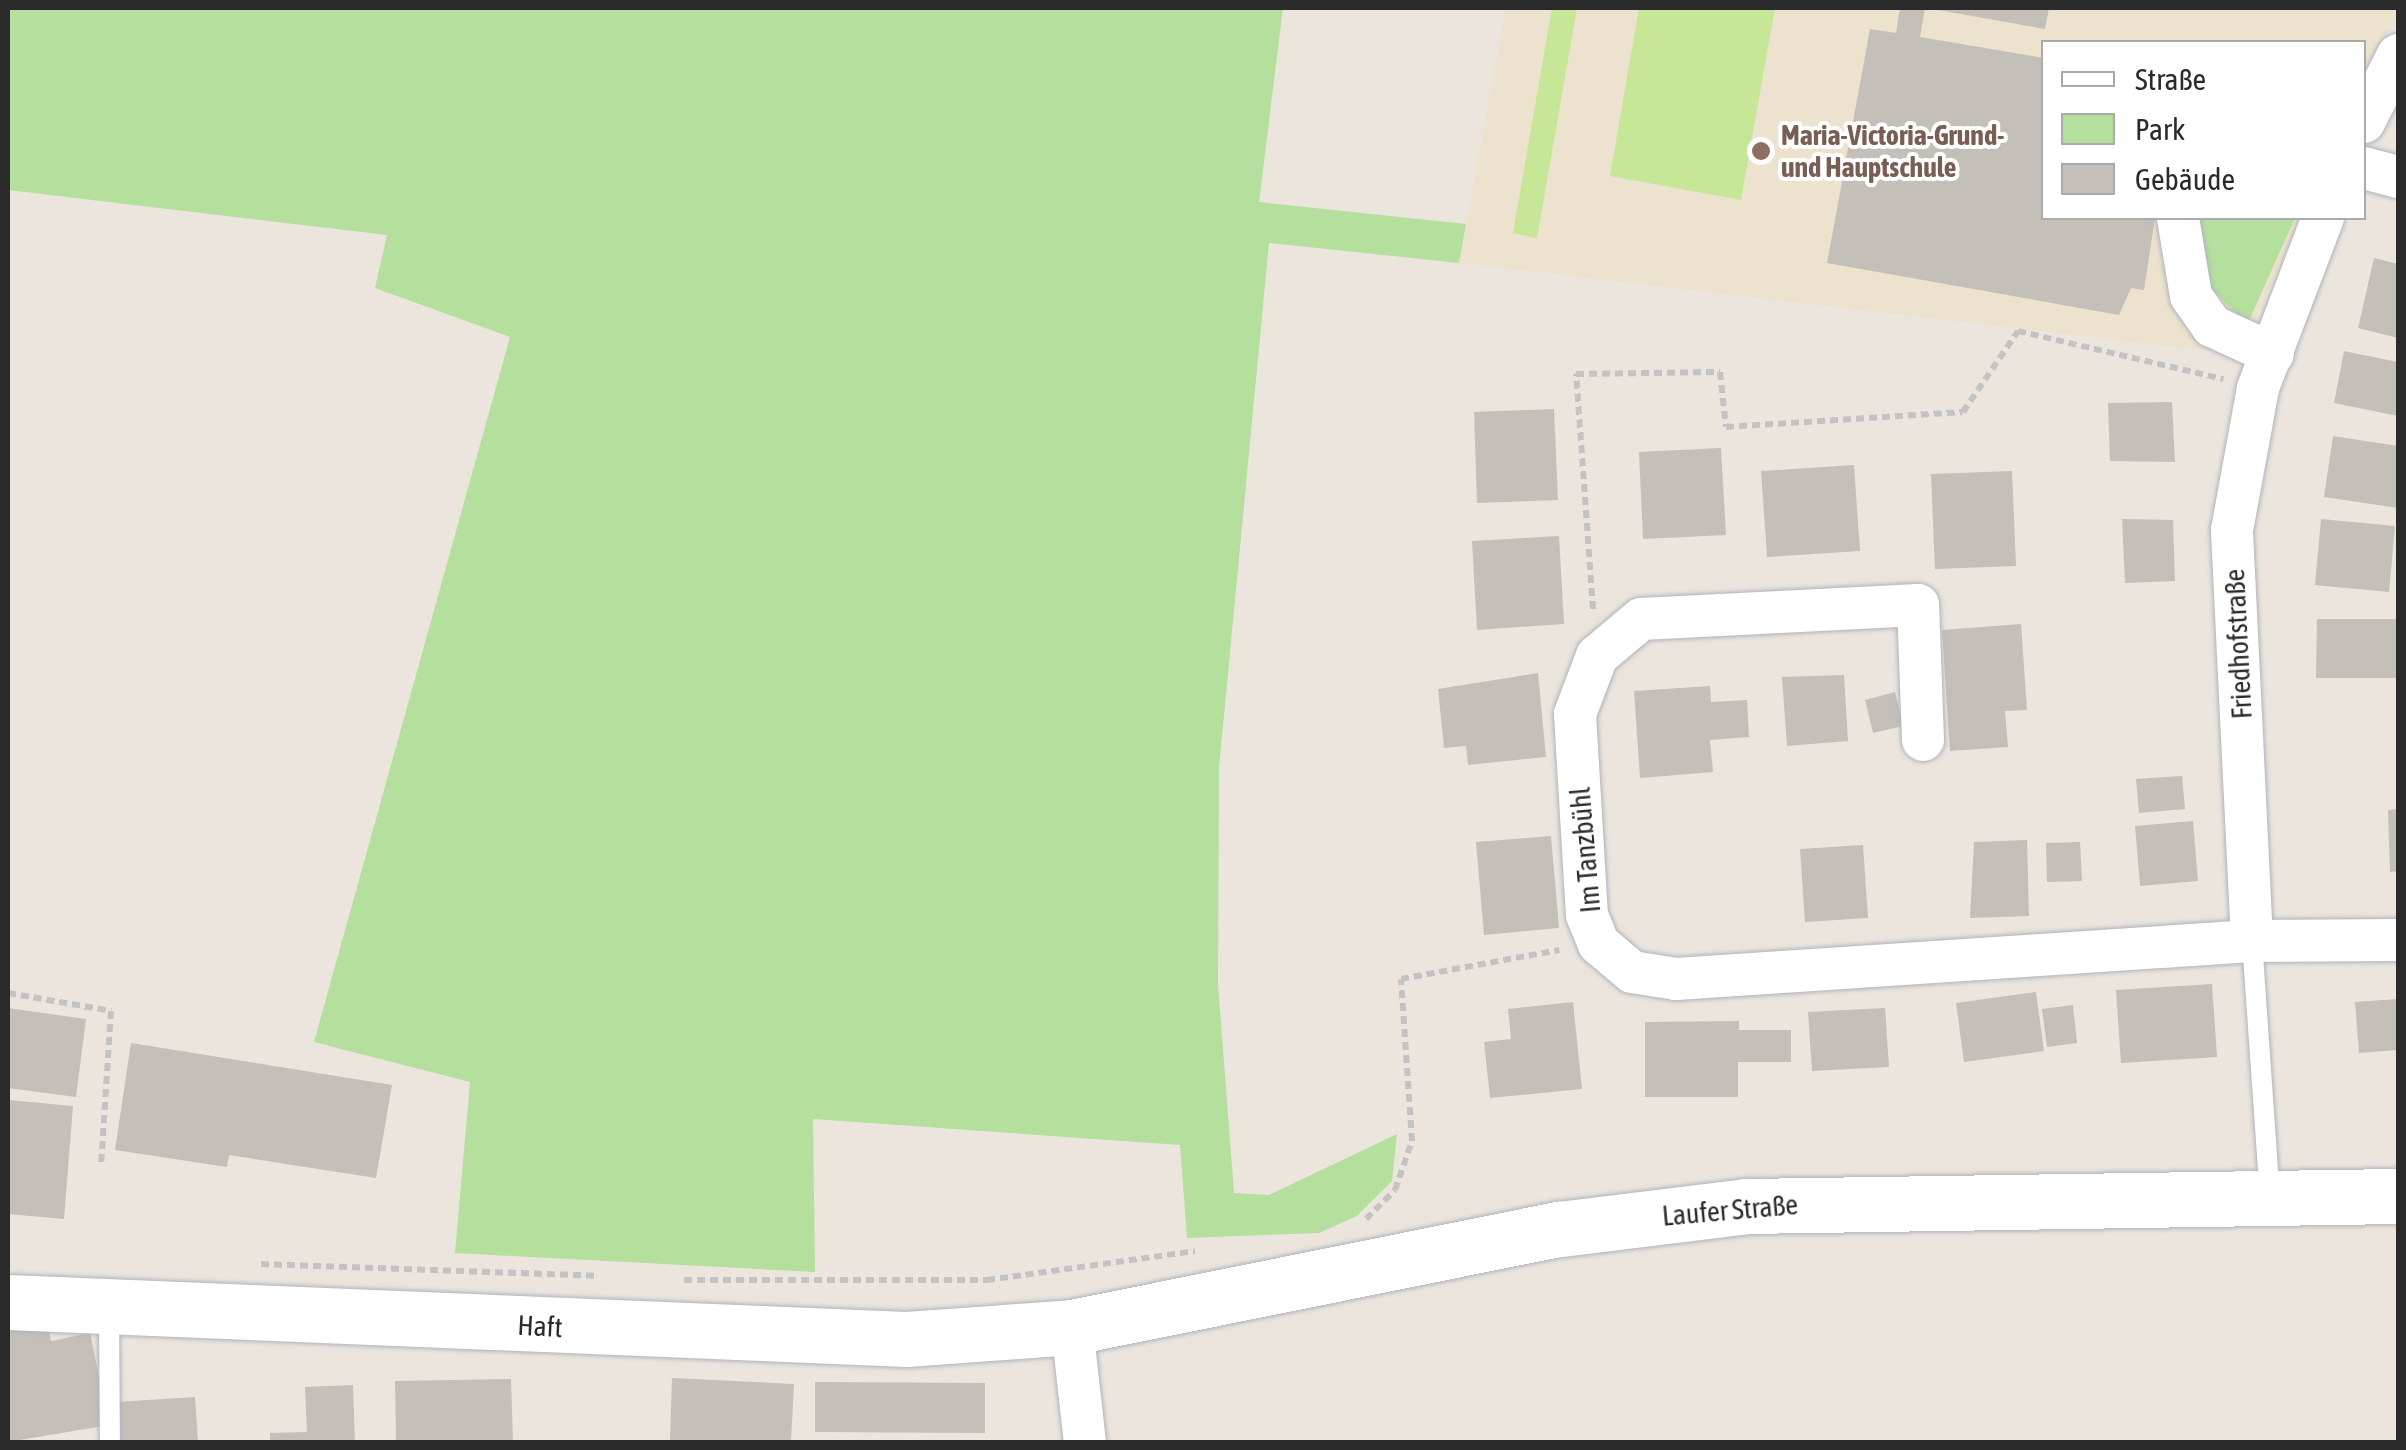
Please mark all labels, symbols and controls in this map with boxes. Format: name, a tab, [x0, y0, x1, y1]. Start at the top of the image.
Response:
legend	[2041, 40, 2366, 220]
text: Straße	[2135, 62, 2206, 96]
text: Park	[2135, 112, 2185, 146]
place label: Maria-Victoria-Grund- und Hauptschule	[1781, 118, 2004, 184]
marker: Maria-Victoria-Grund- und Hauptschule	[1750, 140, 1772, 162]
text: Gebäude	[2135, 162, 2235, 196]
street label: Friedhofstraße	[2217, 568, 2259, 720]
street label: Im Tanzbühl	[1563, 786, 1607, 914]
street label: Laufer Straße	[1661, 1187, 1799, 1233]
street label: Haft	[517, 1308, 563, 1344]

